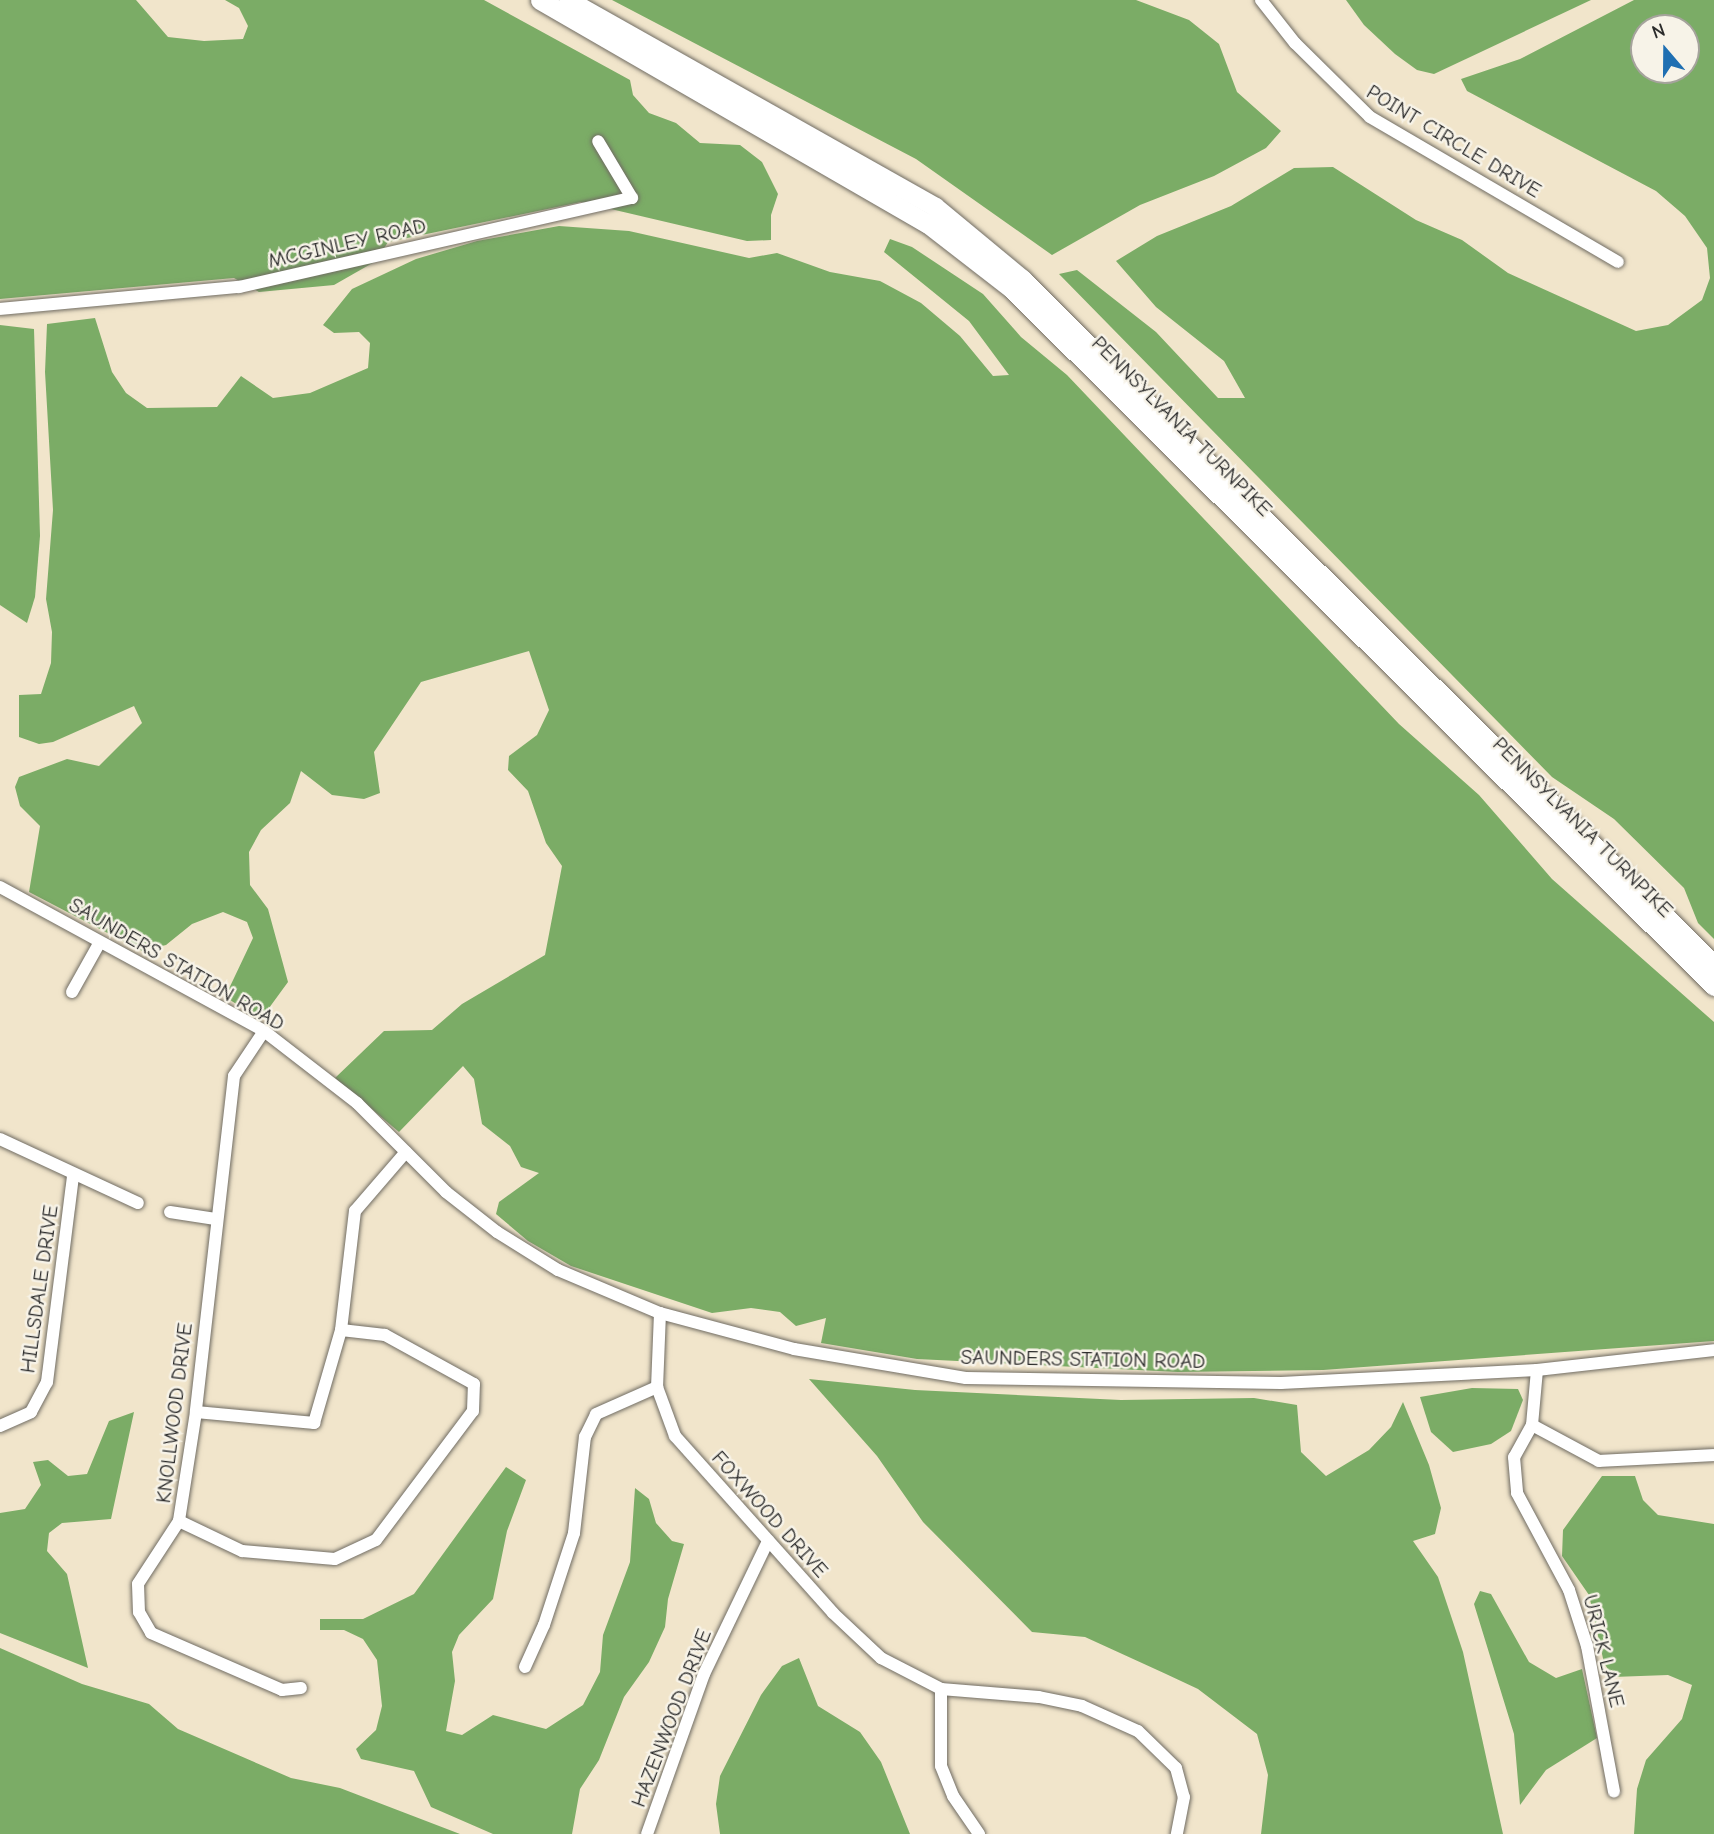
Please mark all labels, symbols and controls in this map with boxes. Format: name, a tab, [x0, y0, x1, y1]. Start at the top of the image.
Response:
north arrow	[1630, 14, 1700, 84]
text: N	[1649, 19, 1668, 44]
street label: POINT CIRCLE DRIVE	[1362, 79, 1546, 203]
street label: MCGINLEY ROAD	[265, 213, 429, 273]
street label: PENNSYLVANIA TURNPIKE	[1087, 331, 1277, 521]
street label: PENNSYLVANIA TURNPIKE	[1488, 732, 1678, 922]
street label: SAUNDERS STATION ROAD	[65, 892, 289, 1036]
street label: HILLSDALE DRIVE	[15, 1203, 63, 1375]
street label: KNOLLWOOD DRIVE	[150, 1321, 198, 1505]
street label: SAUNDERS STATION ROAD	[960, 1344, 1206, 1374]
street label: FOXWOOD DRIVE	[706, 1445, 834, 1583]
street label: URICK LANE	[1578, 1592, 1630, 1710]
street label: HAZENWOOD DRIVE	[625, 1625, 717, 1811]

